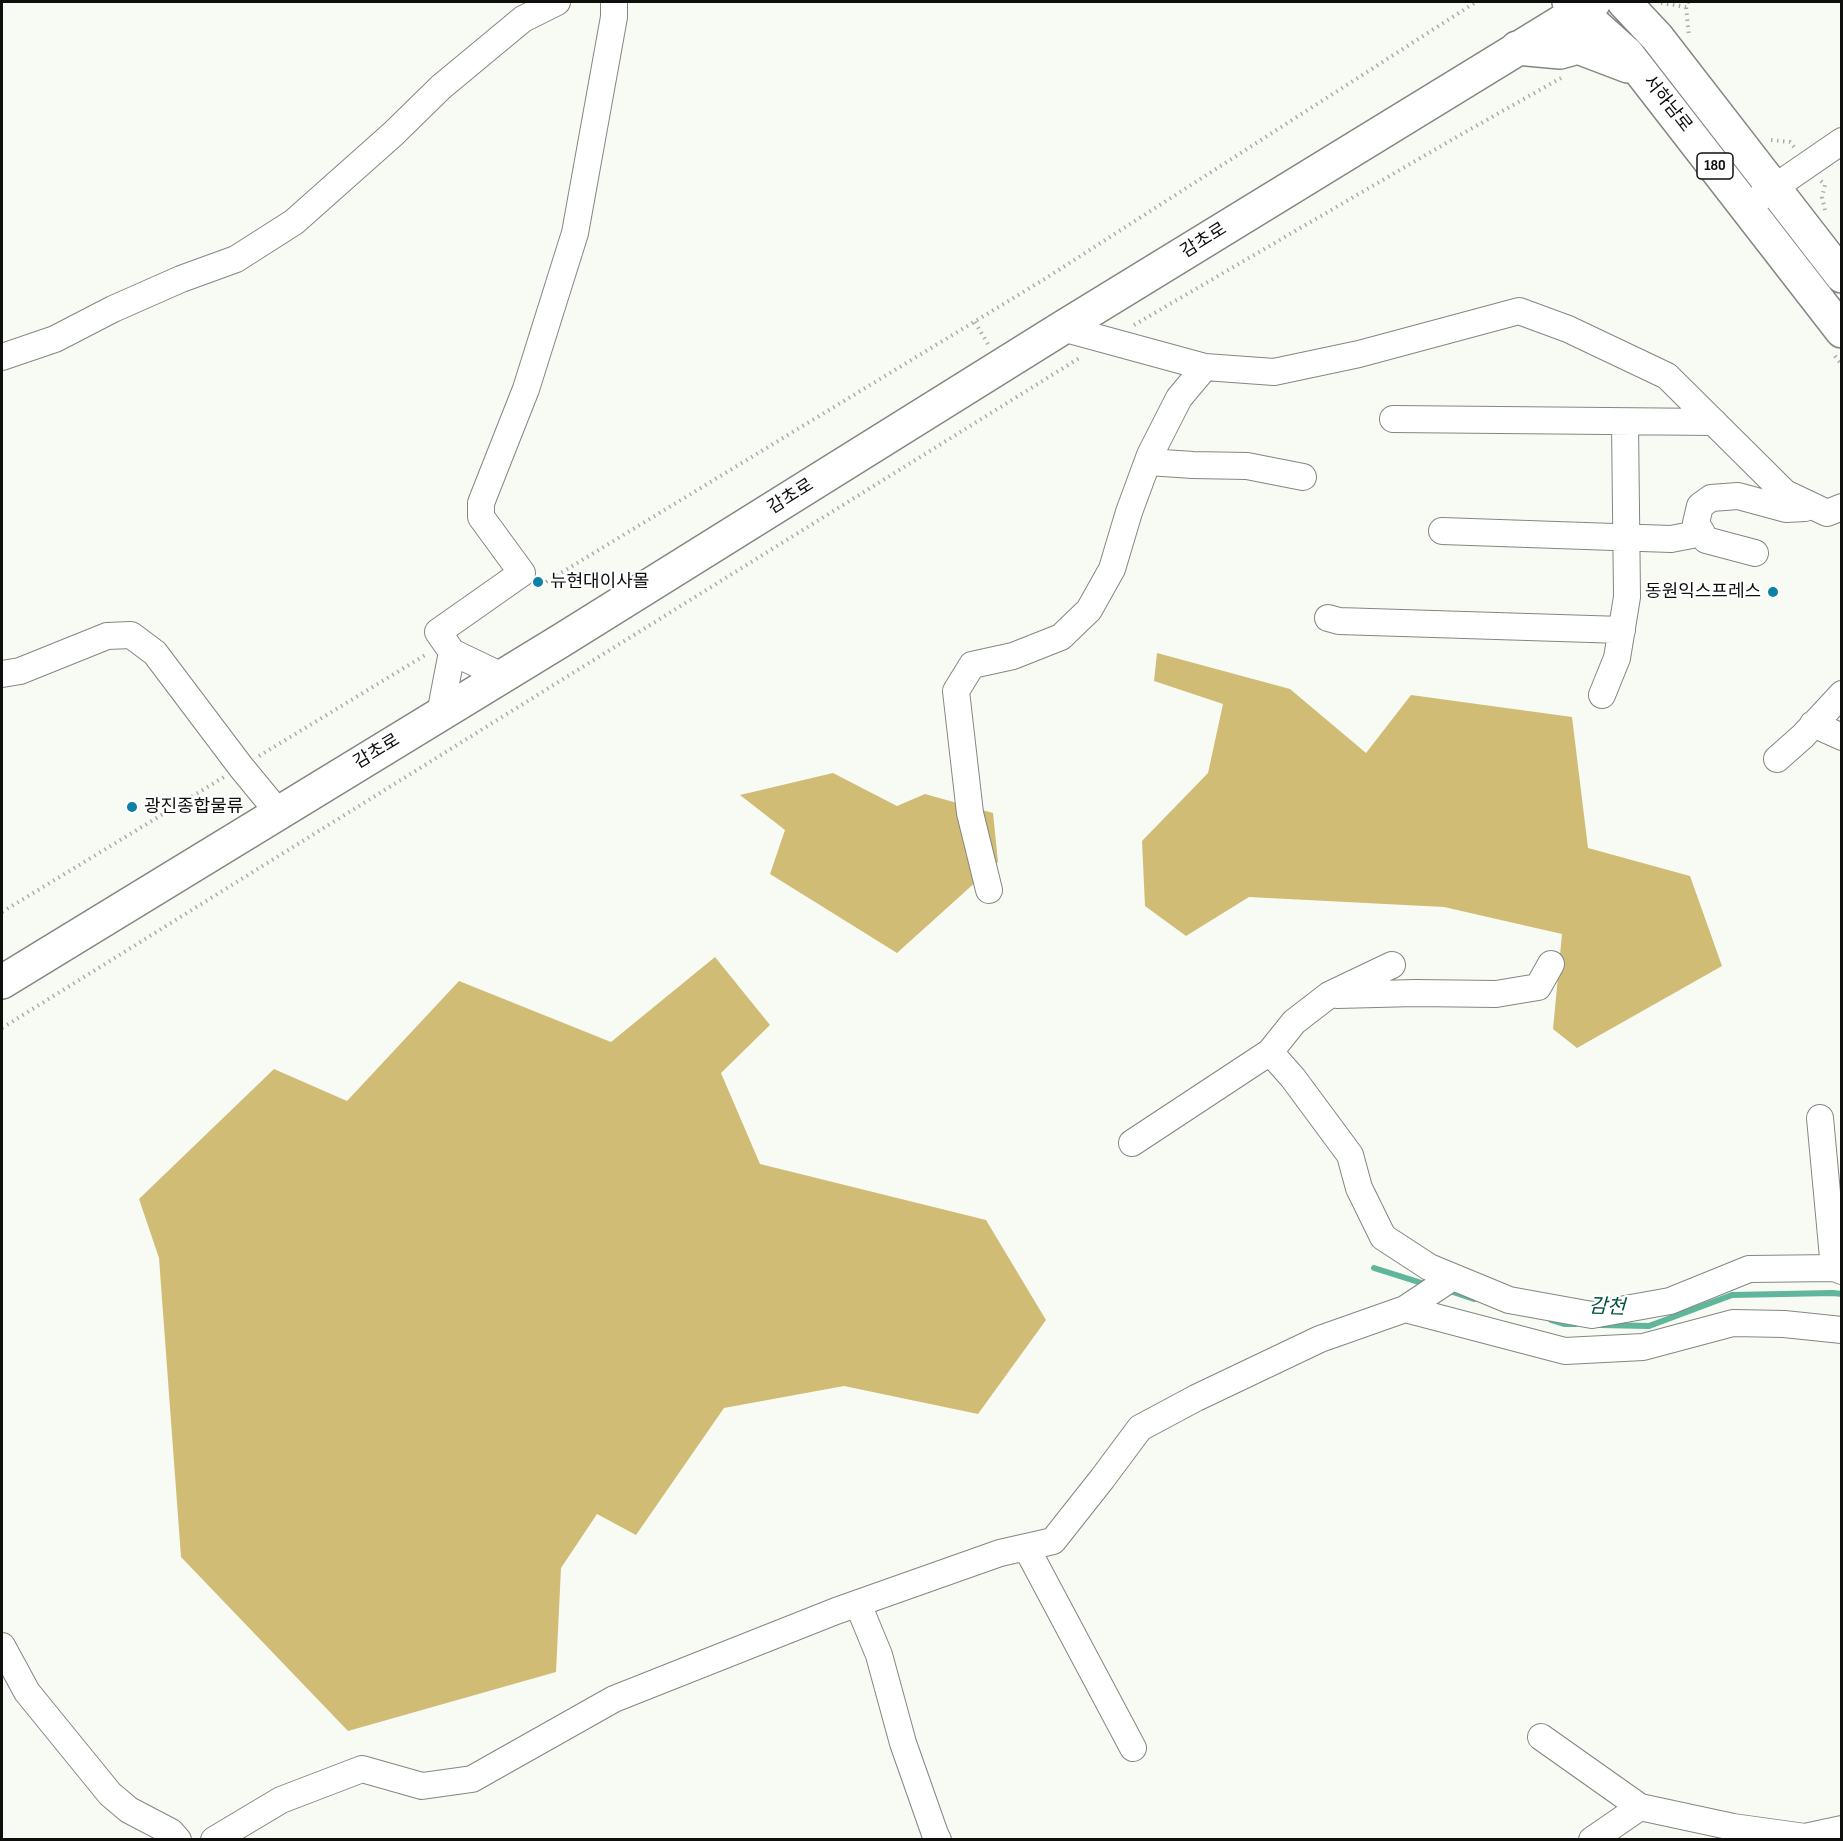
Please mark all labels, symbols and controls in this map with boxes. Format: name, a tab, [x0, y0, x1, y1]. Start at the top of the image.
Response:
street label: 서하남로	[1638, 71, 1696, 137]
road number: 180	[1697, 153, 1733, 179]
street label: 감초로	[1177, 219, 1231, 263]
street label: 감초로	[764, 475, 818, 519]
place label: 뉴현대이사몰	[550, 571, 649, 593]
marker: 뉴현대이사몰	[531, 575, 545, 589]
place label: 동원익스프레스	[1645, 581, 1761, 603]
marker: 동원익스프레스	[1766, 585, 1780, 599]
street label: 감초로	[350, 730, 404, 774]
place label: 광진종합물류	[144, 796, 243, 818]
marker: 광진종합물류	[125, 800, 139, 814]
water label: 감천	[1588, 1295, 1626, 1321]

